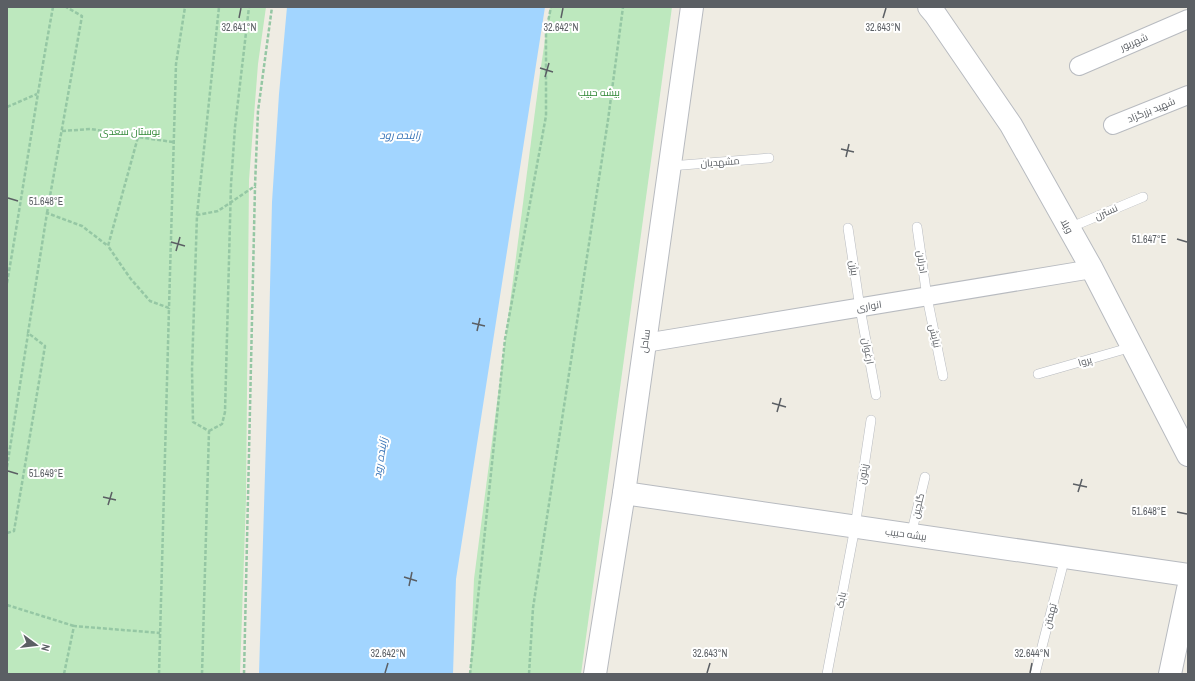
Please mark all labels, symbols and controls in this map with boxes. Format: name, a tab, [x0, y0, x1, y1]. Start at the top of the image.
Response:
text: 32.641°N	[222, 21, 257, 34]
text: 32.642°N	[544, 21, 579, 34]
text: 32.643°N	[866, 21, 901, 34]
street label: شهریور	[1117, 30, 1150, 54]
park label: بیشه حبیب	[578, 86, 620, 99]
street label: شهید بزرگزاد	[1125, 94, 1177, 126]
park label: بوستان سعدی	[100, 125, 160, 138]
water label: زاینده رود	[379, 128, 422, 142]
street label: مشهدیان	[700, 154, 740, 170]
text: 51.648°E	[29, 195, 63, 208]
street label: نسترن	[1092, 201, 1120, 223]
street label: ویلا	[1058, 216, 1076, 236]
text: 51.647°E	[1132, 233, 1166, 246]
street label: ادرلان	[914, 250, 930, 274]
street label: بیژن	[846, 260, 862, 276]
street label: انواری	[855, 298, 883, 314]
street label: نیایش	[926, 323, 944, 349]
street label: ساحل	[637, 328, 653, 354]
street label: ارغوان	[859, 337, 877, 365]
street label: پروا	[1077, 353, 1094, 369]
water label: زاینده رود	[370, 436, 390, 479]
street label: زیتون	[855, 463, 871, 485]
text: 51.649°E	[29, 467, 63, 480]
street label: گلچین	[909, 492, 927, 520]
text: 51.648°E	[1132, 505, 1166, 518]
street label: بیشه حبیب	[884, 525, 928, 543]
street label: بابک	[833, 591, 849, 609]
street label: تهمتن	[1040, 601, 1060, 630]
north arrow	[16, 625, 56, 665]
text: N	[38, 643, 53, 653]
text: 32.642°N	[371, 647, 406, 660]
text: 32.643°N	[693, 647, 728, 660]
text: 32.644°N	[1015, 647, 1050, 660]

